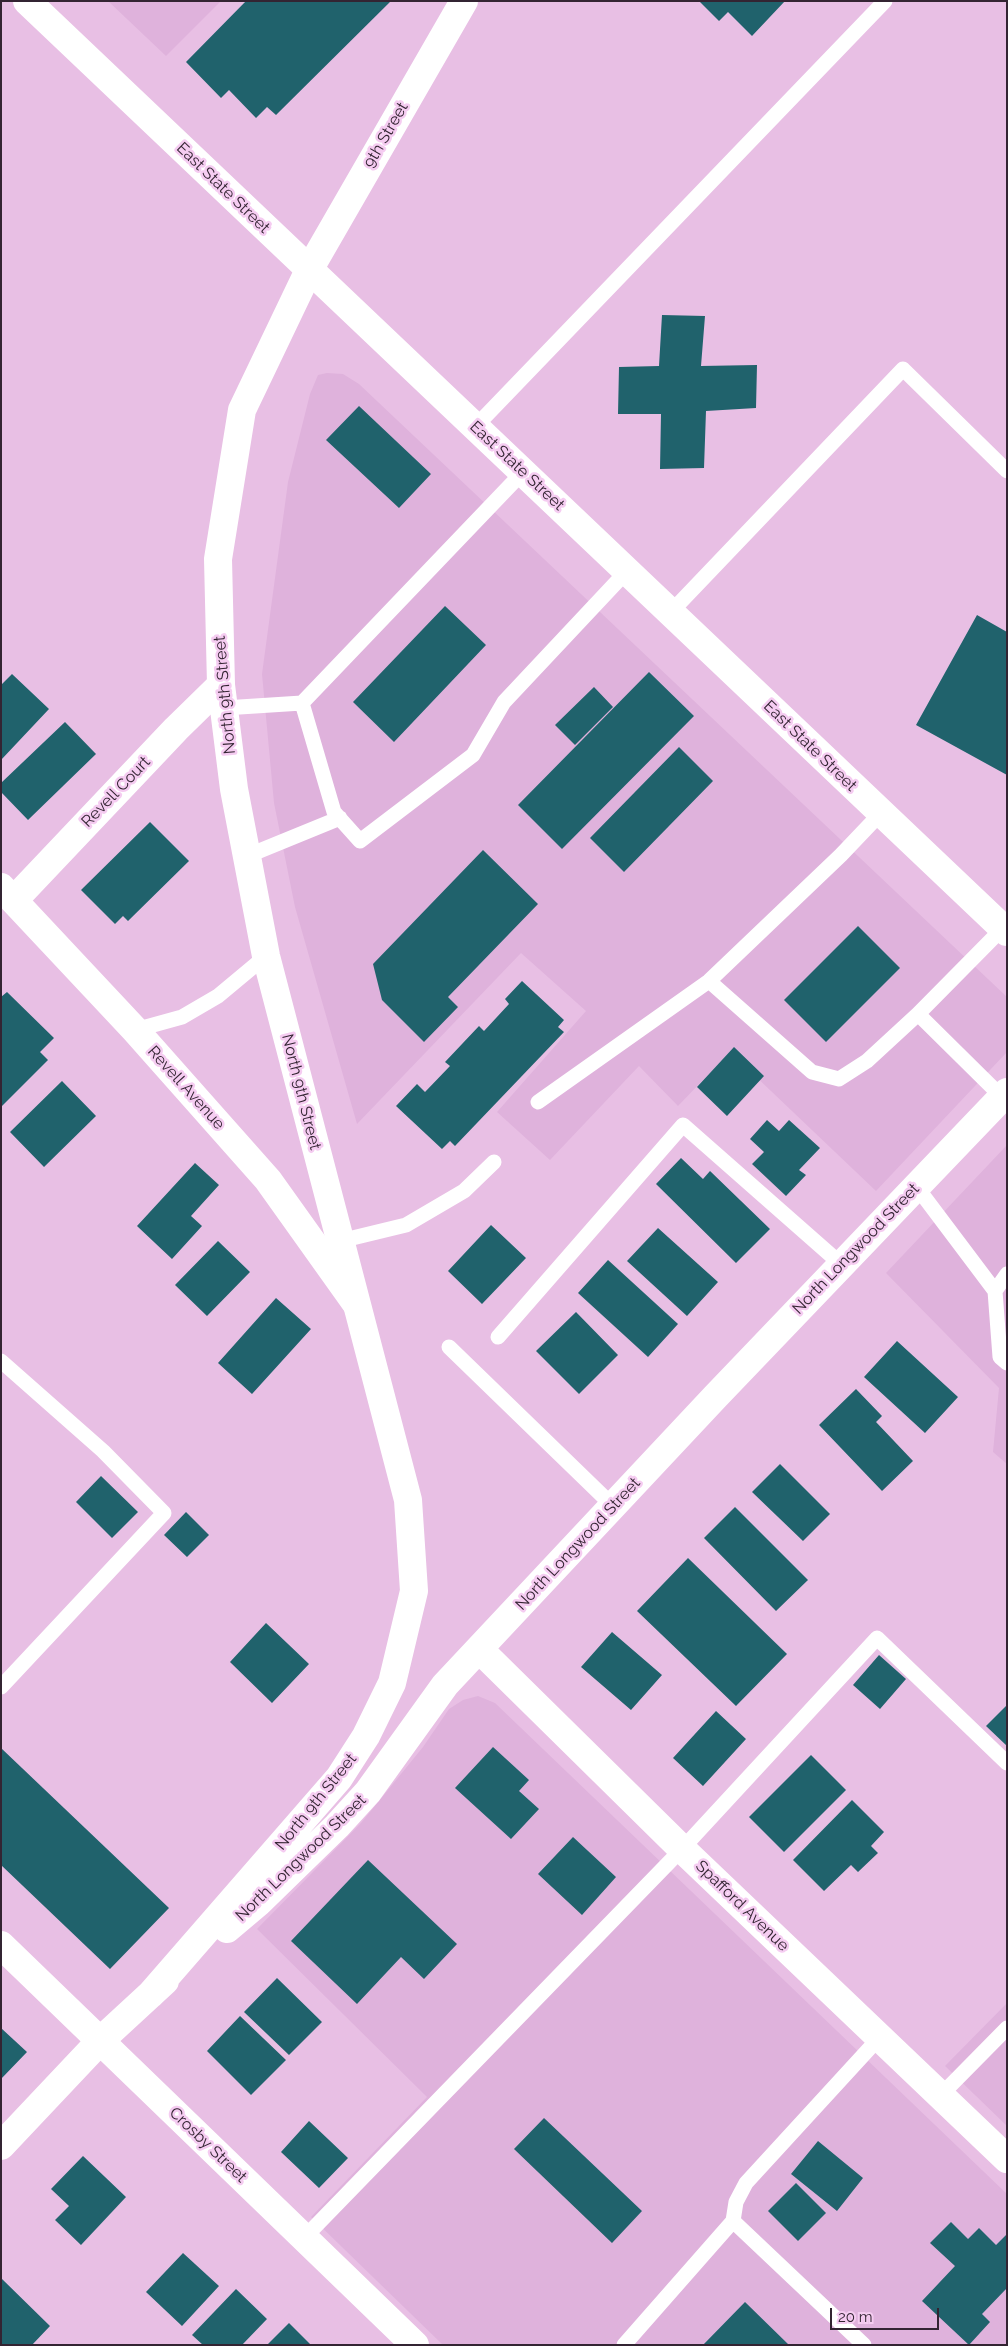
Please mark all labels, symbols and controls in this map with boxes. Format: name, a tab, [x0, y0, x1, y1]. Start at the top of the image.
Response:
street label: 9th Street	[360, 99, 412, 171]
street label: East State Street	[172, 139, 274, 237]
street label: East State Street	[466, 417, 568, 515]
street label: North 9th Street	[210, 635, 240, 755]
street label: East State Street	[759, 697, 861, 795]
street label: Revell Court	[78, 753, 154, 831]
street label: North 9th Street	[277, 1032, 325, 1152]
street label: Revell Avenue	[143, 1042, 229, 1134]
street label: North Longwood Street	[789, 1180, 923, 1318]
street label: North Longwood Street	[512, 1474, 644, 1614]
street label: North 9th Street	[271, 1750, 361, 1854]
street label: North Longwood Street	[232, 1791, 370, 1925]
street label: Spafford Avenue	[691, 1857, 793, 1955]
street label: Crosby Street	[165, 2103, 251, 2187]
scale bar	[833, 2298, 942, 2330]
text: 20 m	[838, 2308, 873, 2326]

